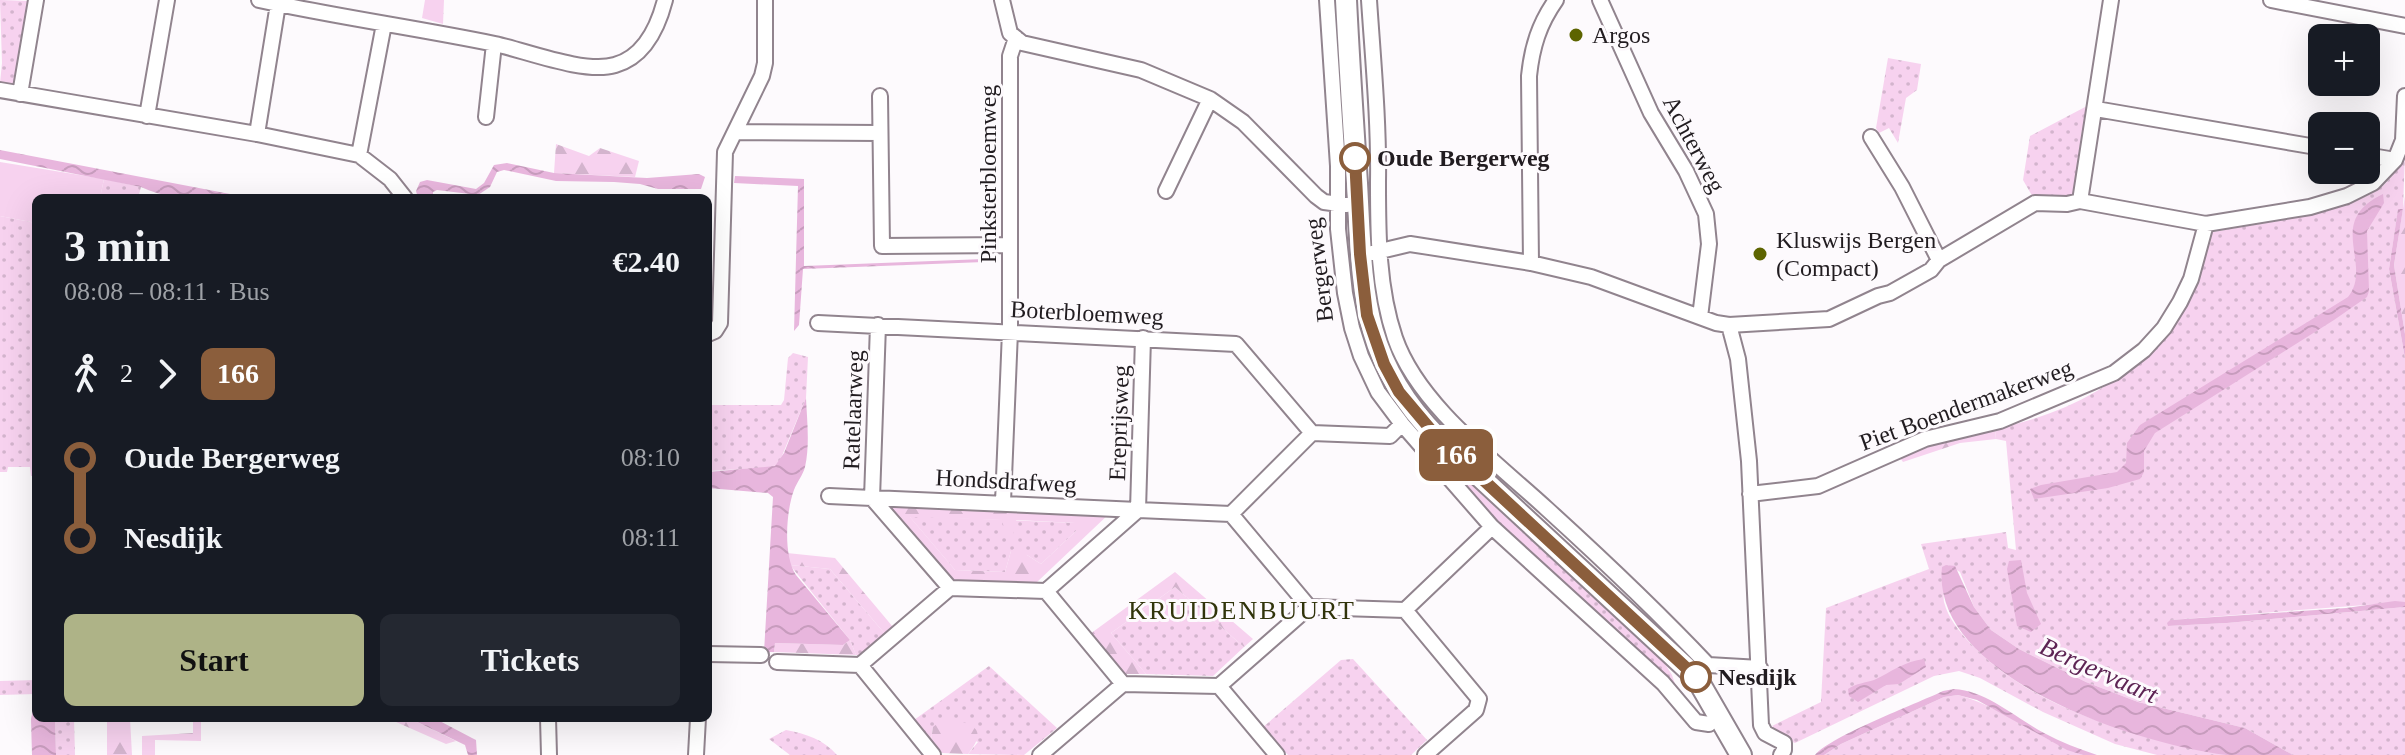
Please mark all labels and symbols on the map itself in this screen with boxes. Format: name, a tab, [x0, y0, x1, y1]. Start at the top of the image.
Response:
place label: Argos	[1592, 22, 1650, 48]
marker: Argos	[1567, 26, 1585, 44]
street label: Pinksterbloemweg	[975, 85, 1001, 263]
street label: Achterweg	[1658, 91, 1730, 197]
marker: Oude Bergerweg	[1340, 143, 1370, 173]
place label: Oude Bergerweg	[1377, 145, 1550, 171]
street label: Bergerweg	[1300, 216, 1338, 324]
place label: Kluswijs Bergen (Compact)	[1776, 227, 1936, 281]
marker: Kluswijs Bergen (Compact)	[1751, 245, 1769, 263]
street label: Boterbloemweg	[1010, 296, 1164, 330]
street label: Ratelaarweg	[838, 350, 868, 470]
street label: Piet Boendermakerweg	[1856, 354, 2076, 456]
street label: Ereprijsweg	[1104, 365, 1134, 481]
line badge: 166	[1410, 429, 1502, 481]
street label: Hondsdrafweg	[935, 464, 1077, 498]
district label: KRUIDENBUURT	[1128, 596, 1356, 625]
water label: Bergervaart	[2035, 632, 2163, 710]
marker: Nesdijk	[1681, 662, 1711, 692]
place label: Nesdijk	[1718, 664, 1797, 690]

